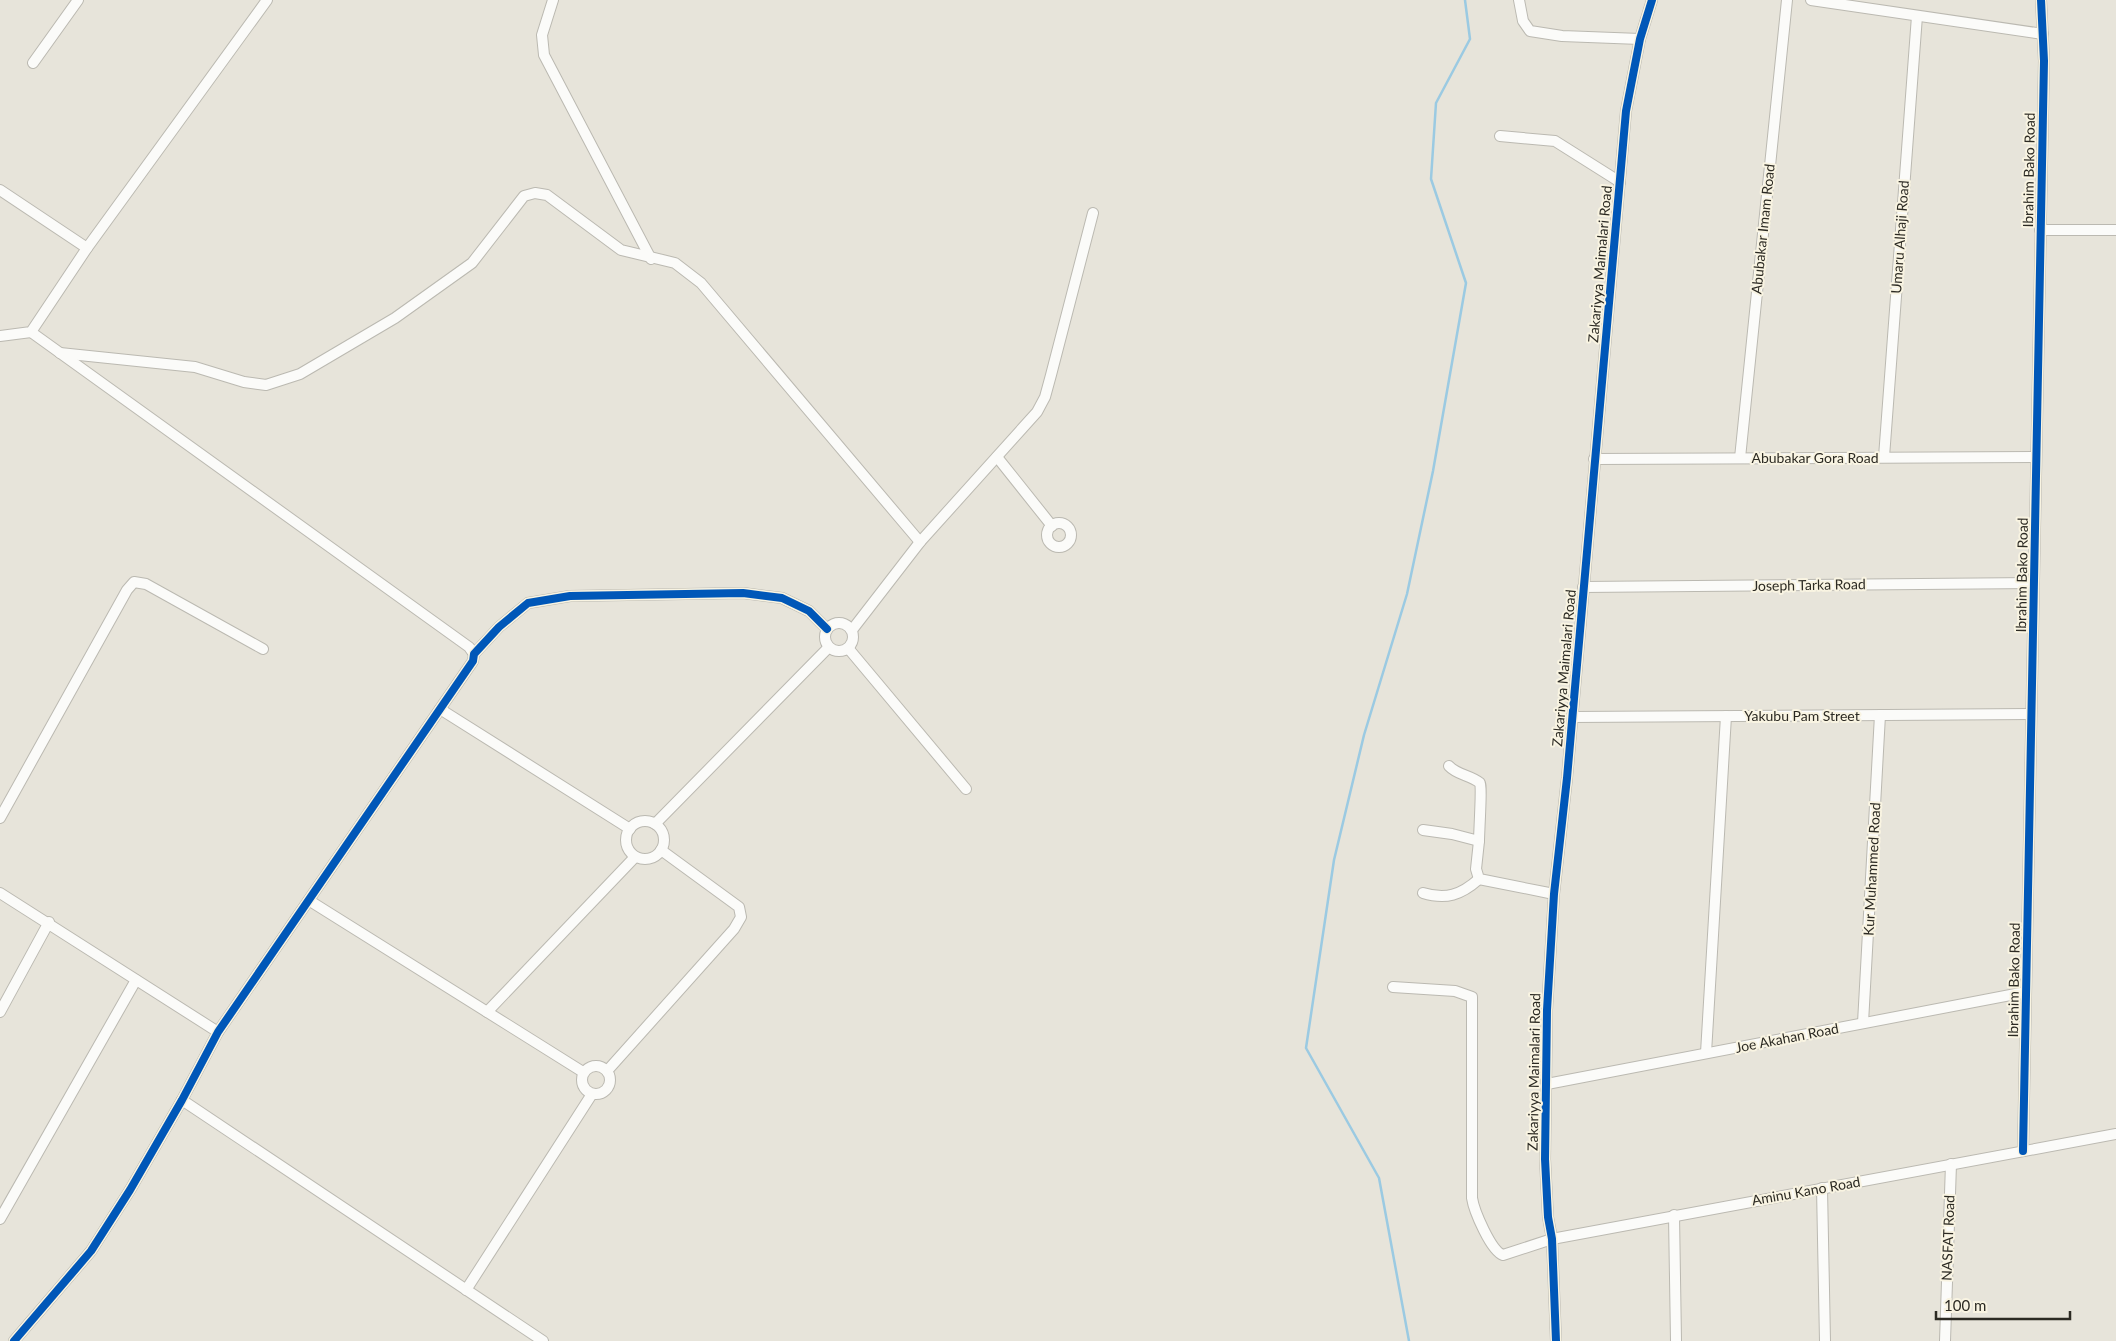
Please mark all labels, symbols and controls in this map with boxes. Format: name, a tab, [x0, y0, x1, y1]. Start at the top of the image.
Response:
street label: Ibrahim Bako Road	[2019, 112, 2038, 228]
street label: Abubakar Imam Road	[1747, 163, 1778, 295]
street label: Umaru Alhaji Road	[1887, 180, 1912, 294]
street label: Zakariyya Maimalari Road	[1584, 185, 1615, 343]
street label: Abubakar Gora Road	[1751, 449, 1879, 466]
street label: Ibrahim Bako Road	[2012, 517, 2031, 633]
street label: Joseph Tarka Road	[1752, 575, 1866, 594]
street label: Zakariyya Maimalari Road	[1548, 589, 1579, 747]
street label: Yakubu Pam Street	[1744, 707, 1860, 724]
street label: Kur Muhammed Road	[1860, 802, 1883, 936]
street label: Ibrahim Bako Road	[2004, 922, 2023, 1038]
street label: Zakariyya Maimalari Road	[1524, 993, 1543, 1151]
street label: Joe Akahan Road	[1734, 1019, 1840, 1056]
street label: Aminu Kano Road	[1750, 1173, 1862, 1208]
street label: NASFAT Road	[1938, 1195, 1957, 1281]
scale bar	[1936, 1288, 2070, 1320]
text: 100 m	[1944, 1296, 1986, 1314]

